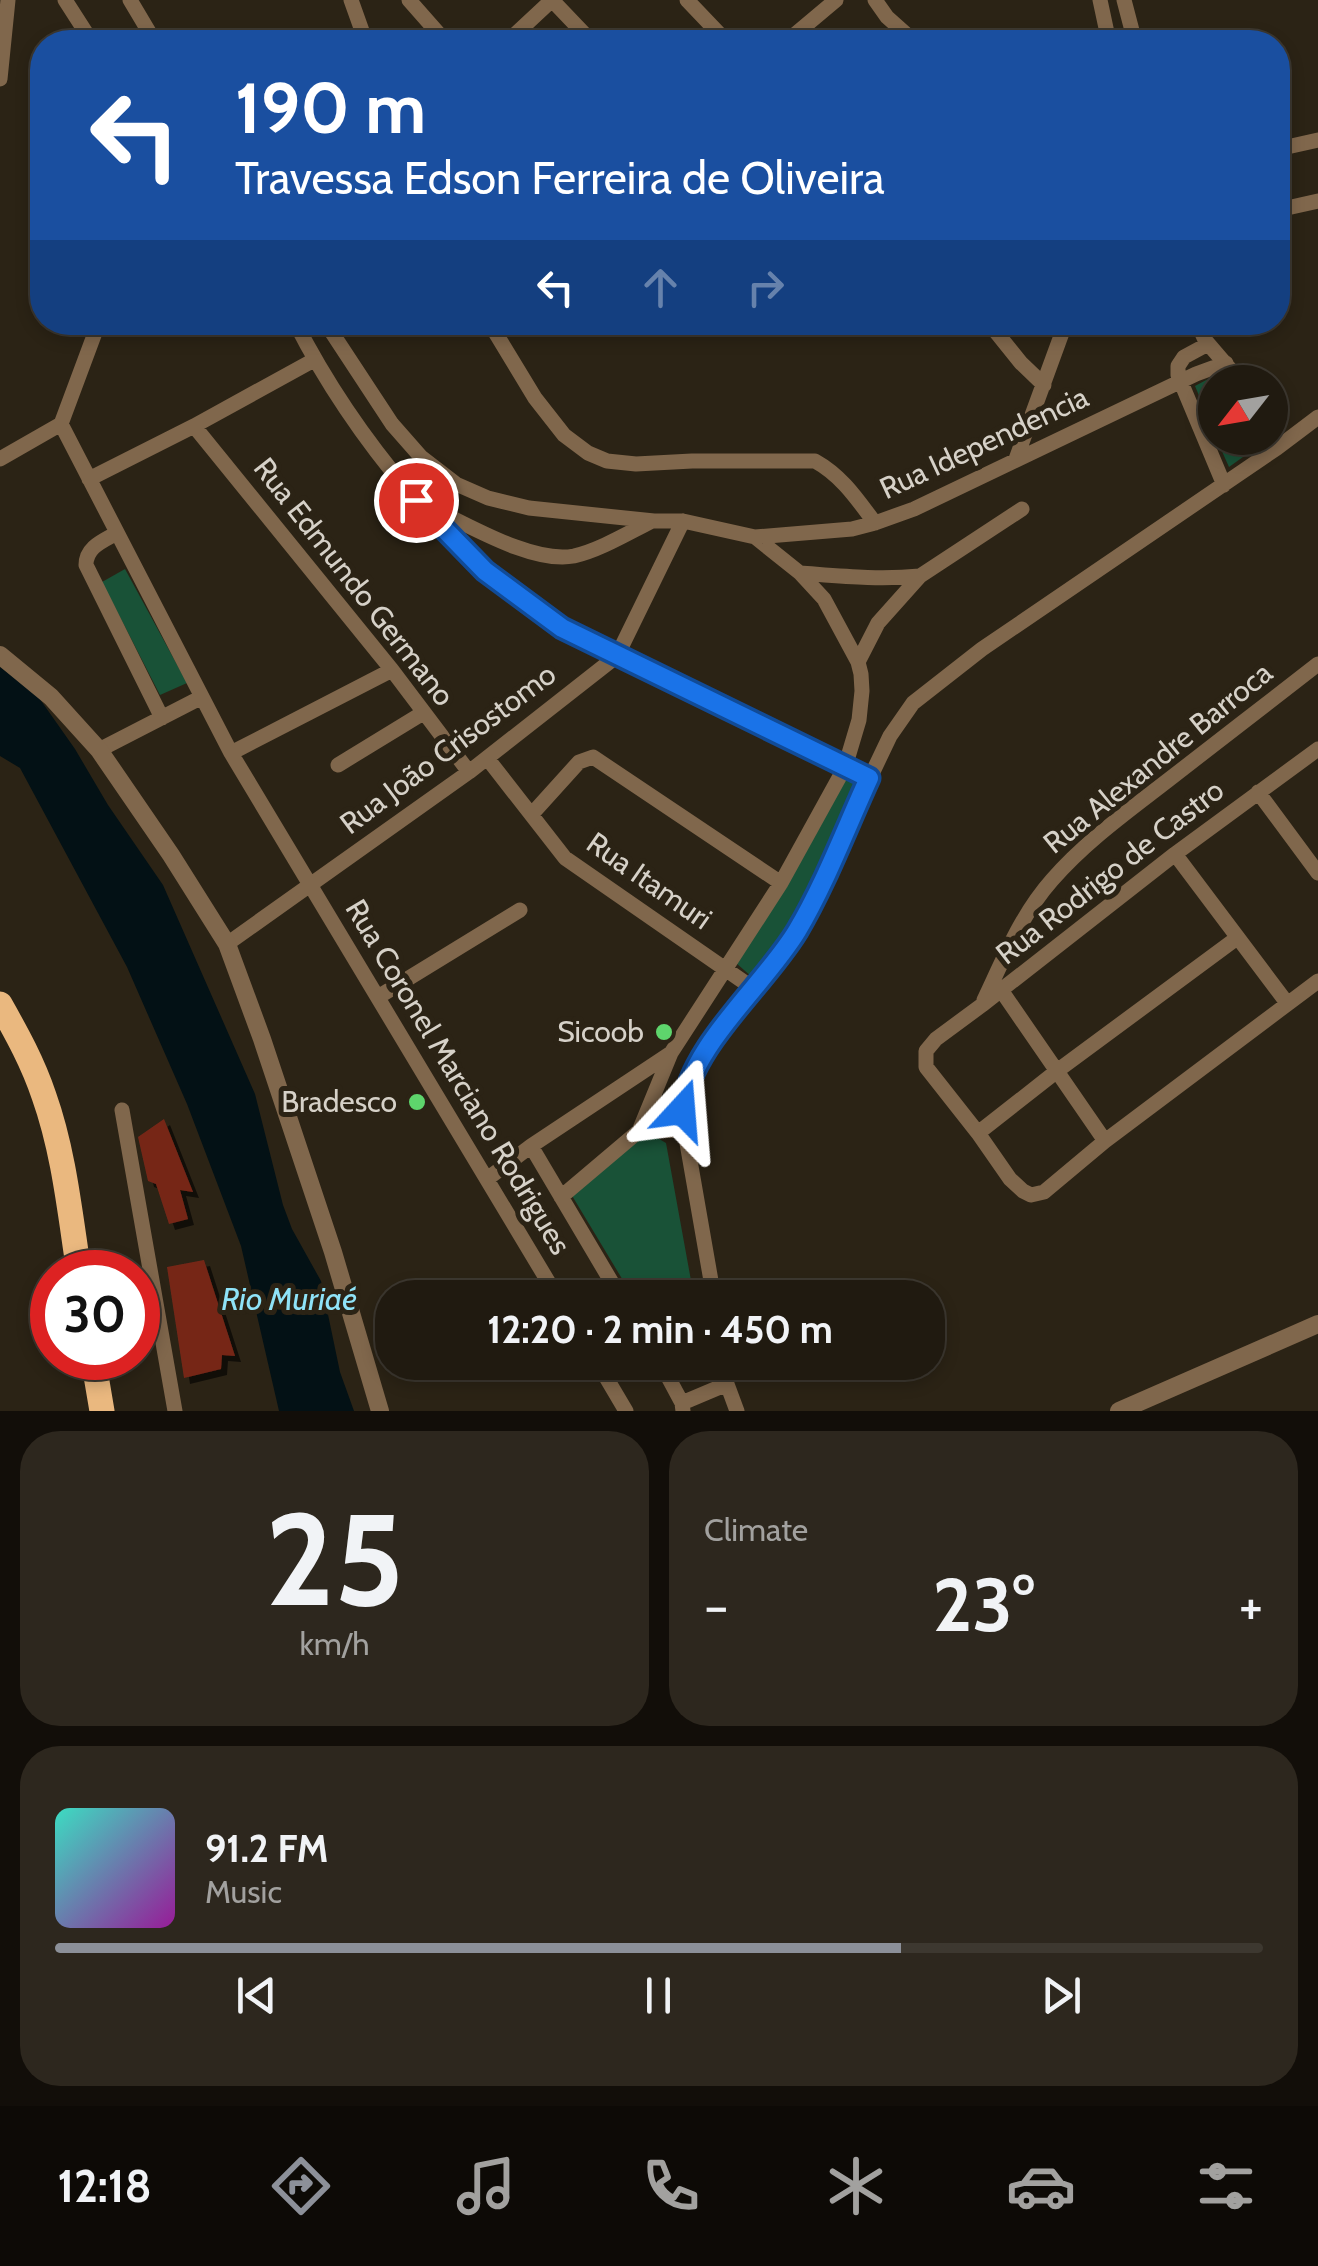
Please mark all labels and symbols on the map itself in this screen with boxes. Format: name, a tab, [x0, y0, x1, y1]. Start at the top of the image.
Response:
north arrow	[1198, 365, 1288, 455]
street label: Rua Idependencia	[874, 378, 1094, 507]
street label: Rua Edmundo Germano	[246, 450, 463, 713]
pin	[374, 458, 459, 543]
street label: Rua Alexandre Barroca	[1036, 654, 1280, 861]
street label: Rua João Crisostomo	[332, 655, 563, 842]
street label: Rua Rodrigo de Castro	[988, 771, 1231, 972]
street label: Rua Itamuri	[580, 824, 719, 937]
street label: Rua Coronel Marciano Rodrigues	[338, 892, 579, 1261]
place label: Sicoob	[557, 1013, 644, 1050]
marker: Sicoob	[653, 1021, 675, 1043]
position arrow	[630, 1058, 734, 1162]
place label: Bradesco	[281, 1083, 397, 1120]
marker: Bradesco	[406, 1091, 428, 1113]
speed limit sign: 30	[30, 1250, 160, 1380]
water label: Rio Muriaé	[221, 1279, 357, 1318]

